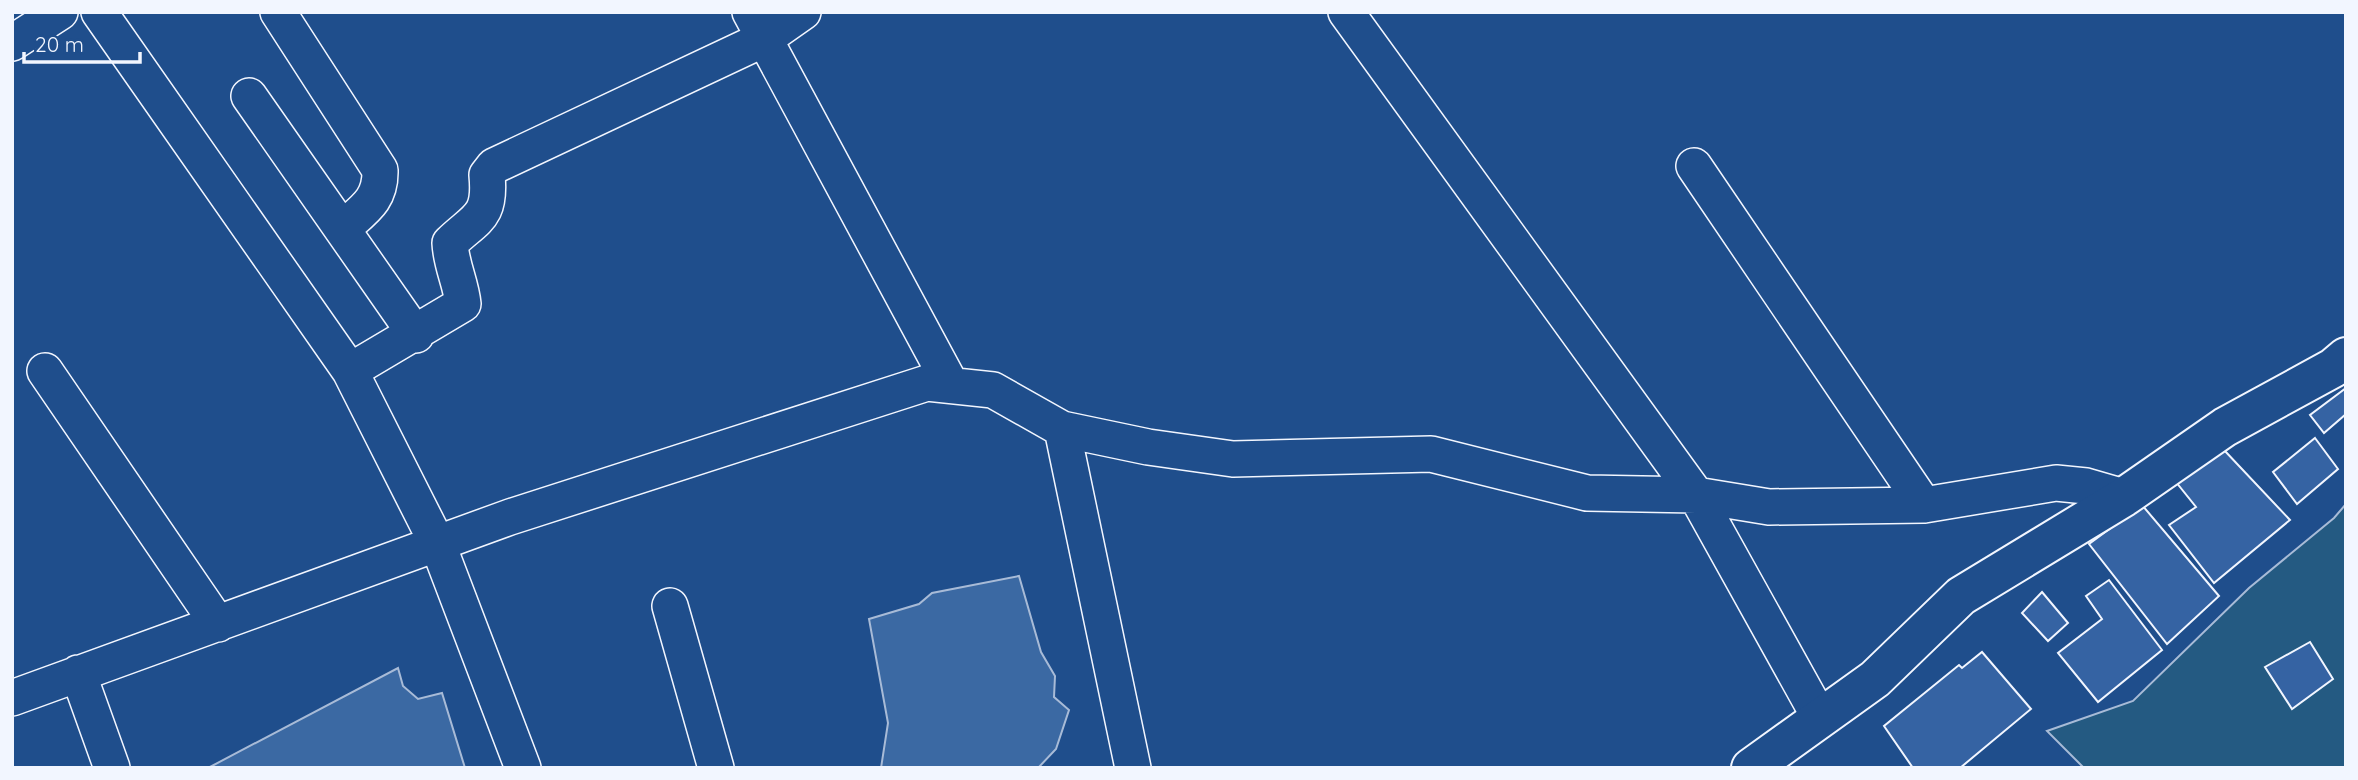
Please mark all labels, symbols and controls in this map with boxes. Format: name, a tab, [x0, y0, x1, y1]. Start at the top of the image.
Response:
scale bar	[24, 21, 140, 65]
text: 20 m	[35, 31, 84, 57]

